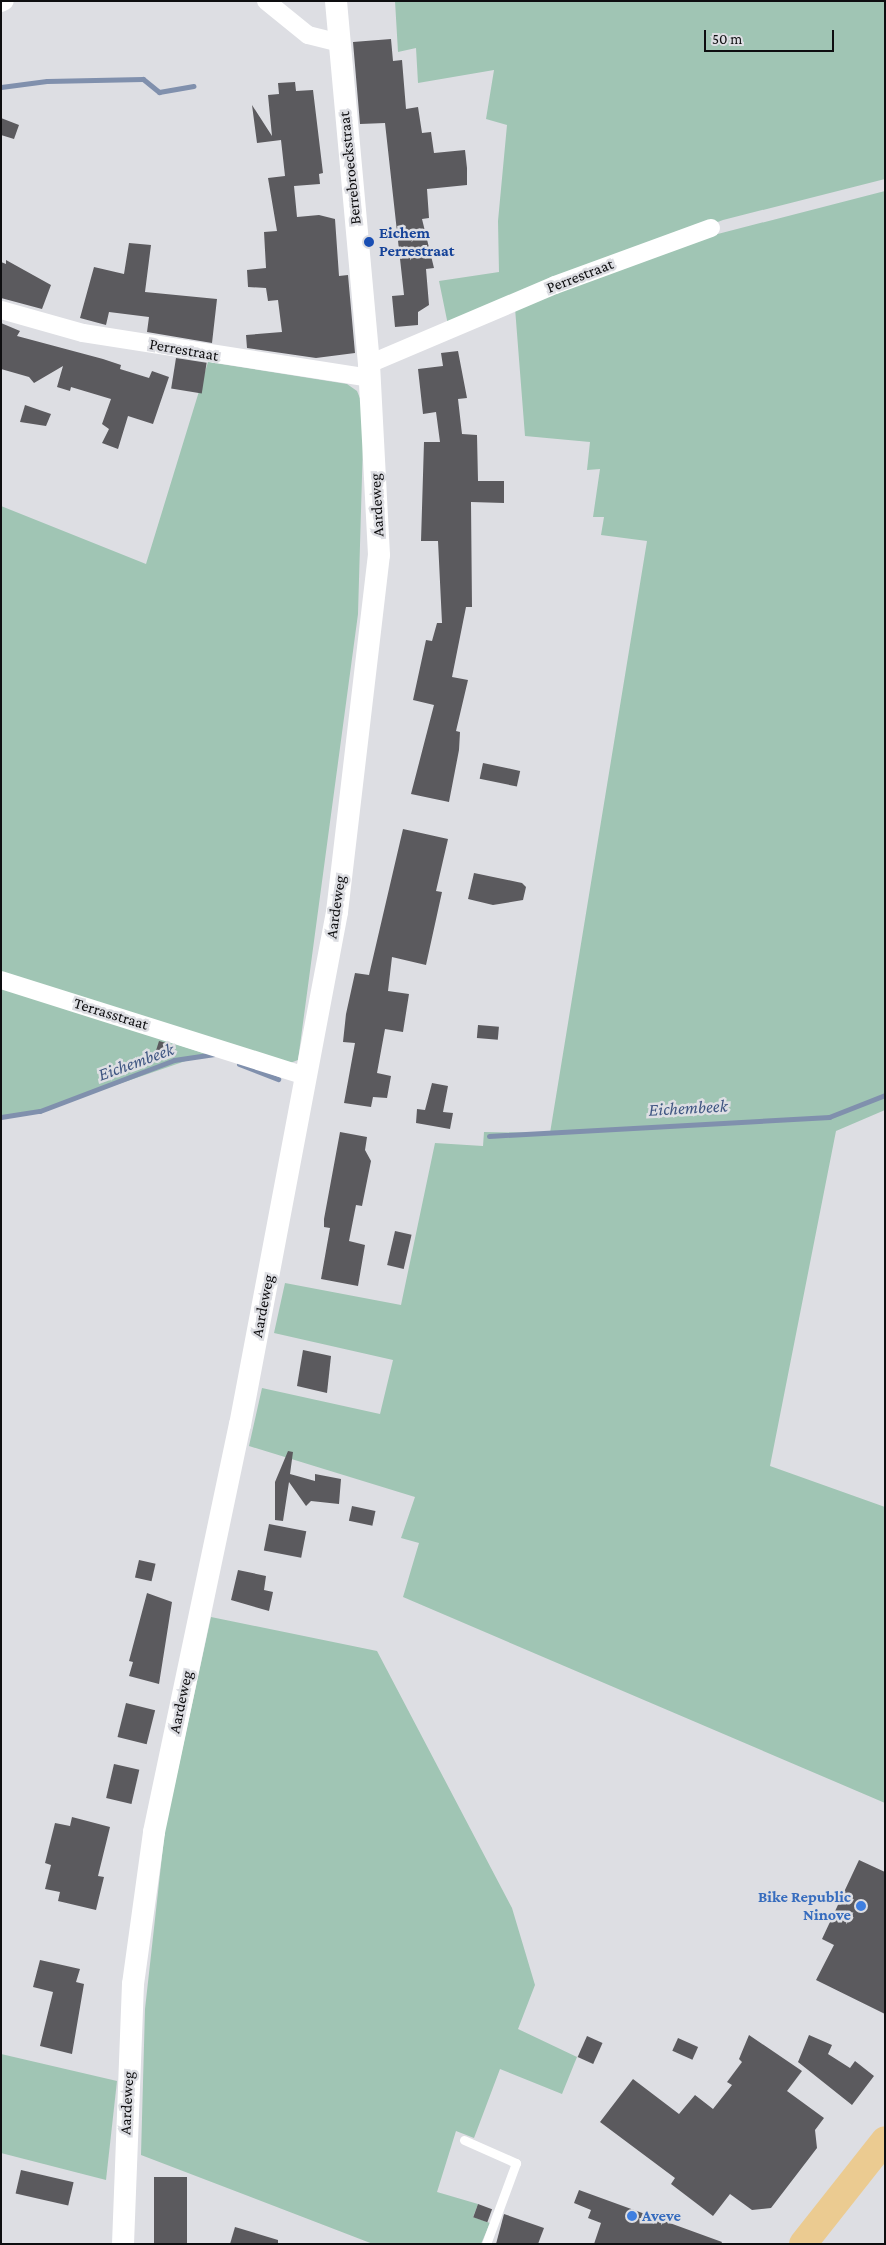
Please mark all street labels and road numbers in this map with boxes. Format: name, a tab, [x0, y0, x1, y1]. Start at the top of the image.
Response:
street label: Berrebroeckstraat	[335, 111, 365, 225]
street label: Perrestraat	[544, 255, 616, 297]
street label: Perrestraat	[148, 334, 220, 366]
street label: Aardeweg	[366, 473, 388, 537]
street label: Aardeweg	[322, 874, 350, 940]
street label: Terrasstraat	[71, 994, 151, 1034]
street label: Aardeweg	[248, 1273, 278, 1339]
street label: Aardeweg	[165, 1669, 197, 1735]
street label: Aardeweg	[116, 2071, 138, 2135]

